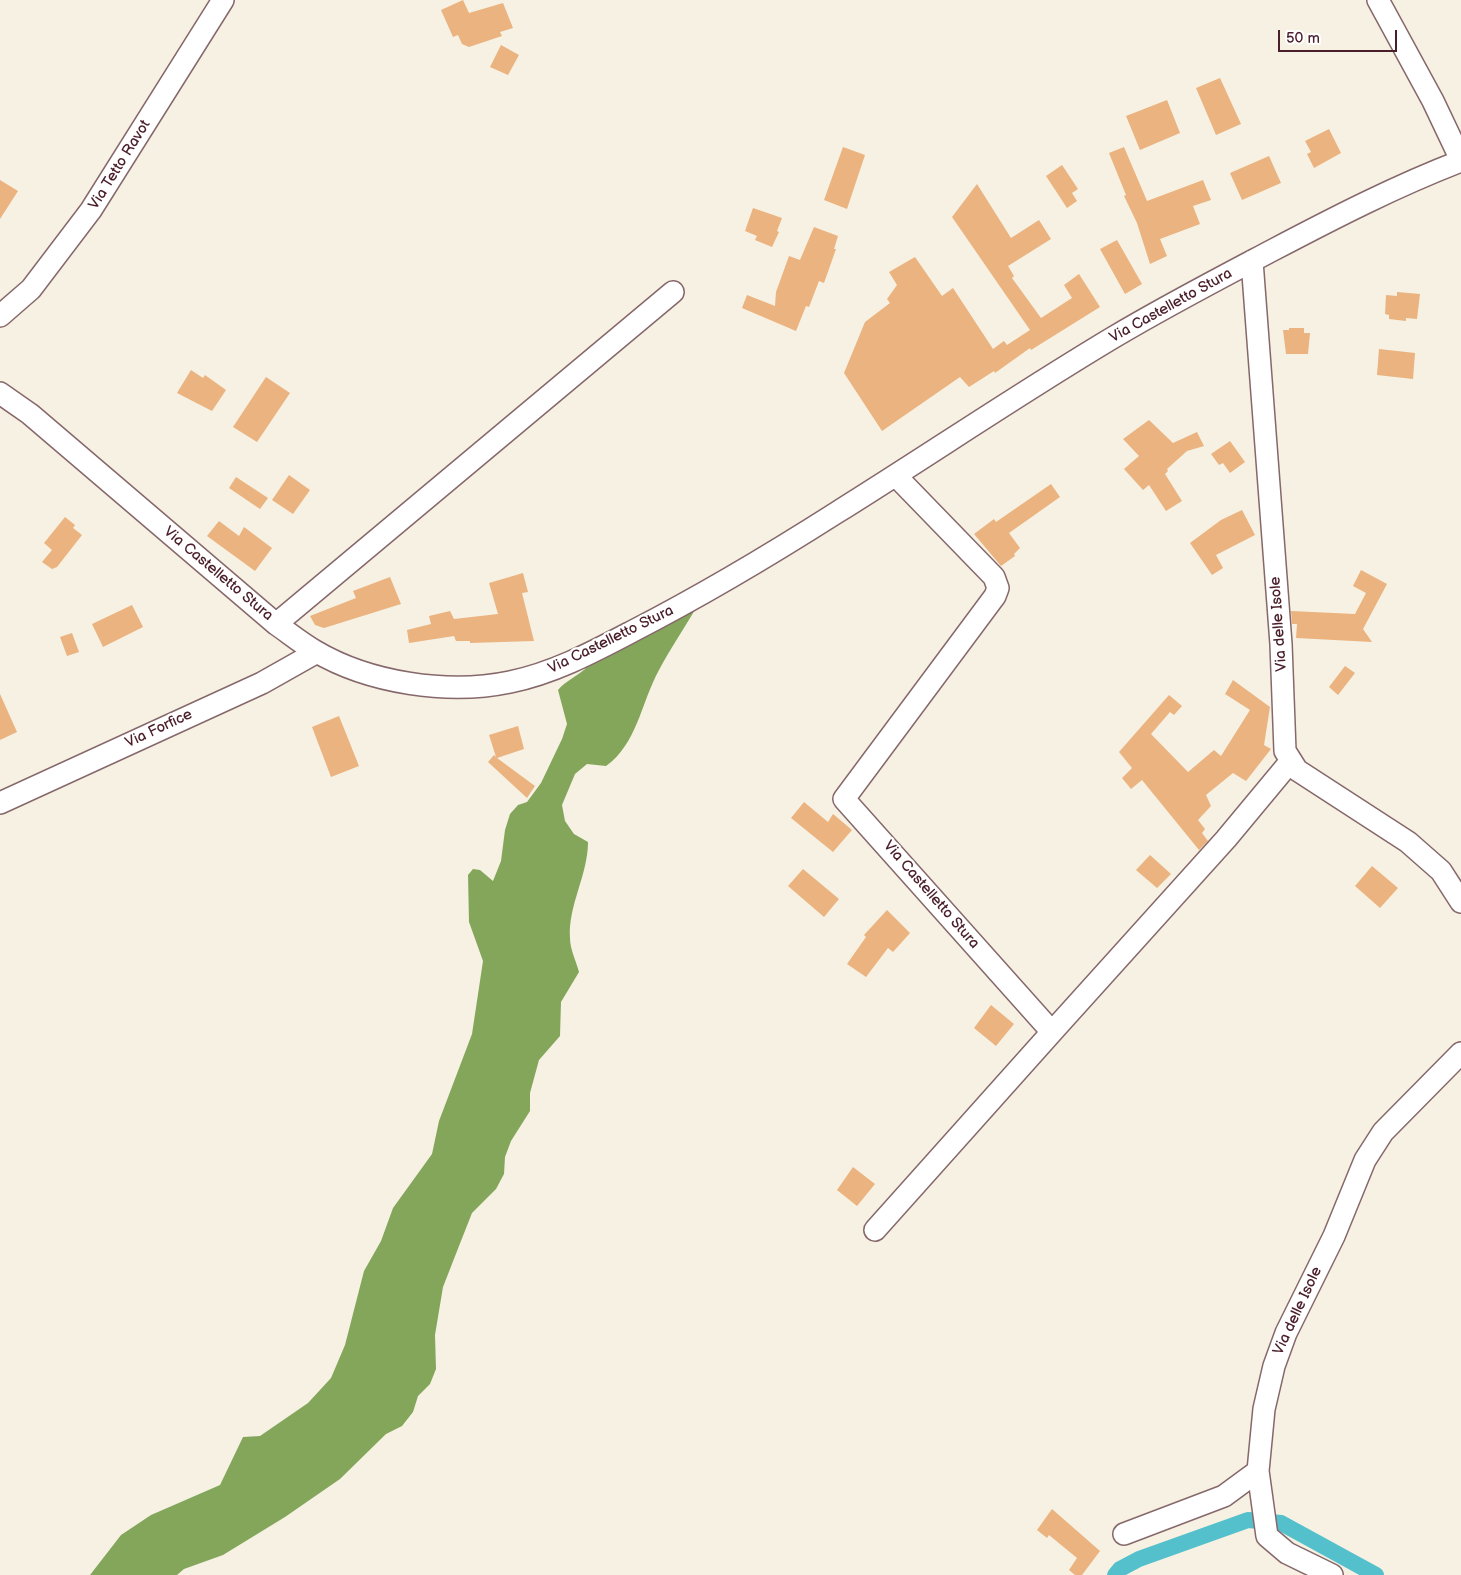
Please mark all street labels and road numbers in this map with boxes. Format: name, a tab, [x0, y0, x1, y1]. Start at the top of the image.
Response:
street label: Via Tetto Ravot	[85, 117, 155, 213]
street label: Via Castelletto Stura	[1107, 265, 1235, 347]
street label: Via Castelletto Stura	[160, 523, 276, 625]
street label: Via delle Isole	[1267, 576, 1291, 672]
street label: Via Castelletto Stura	[545, 602, 677, 678]
street label: Via Forfice	[123, 706, 195, 752]
street label: Via Castelletto Stura	[879, 837, 983, 953]
street label: Via delle Isole	[1270, 1264, 1326, 1358]

